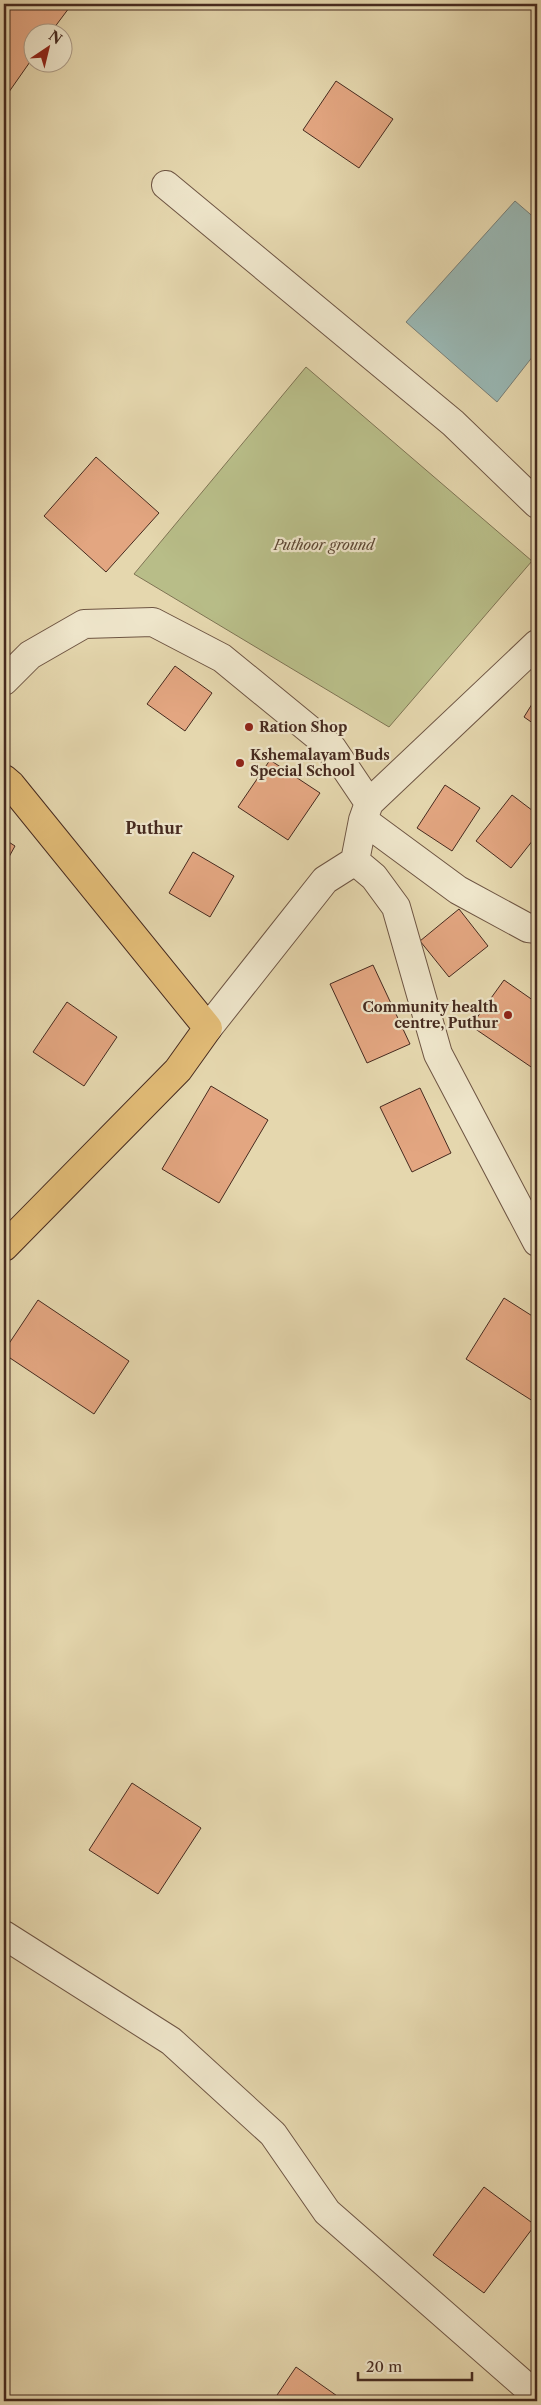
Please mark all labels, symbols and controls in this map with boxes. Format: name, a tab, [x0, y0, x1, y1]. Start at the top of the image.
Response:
north arrow	[22, 22, 72, 72]
text: N	[45, 26, 66, 48]
park label: Puthoor ground	[273, 536, 376, 554]
place label: Ration Shop	[259, 718, 347, 736]
marker: Ration Shop	[243, 721, 255, 733]
place label: Kshemalayam Buds Special School	[250, 746, 390, 780]
marker: Kshemalayam Buds Special School	[234, 757, 246, 769]
district label: Puthur	[125, 818, 183, 838]
place label: Community health centre, Puthur	[363, 998, 498, 1032]
marker: Community health centre, Puthur	[502, 1009, 514, 1021]
scale bar	[358, 2350, 472, 2382]
text: 20 m	[366, 2357, 402, 2376]

